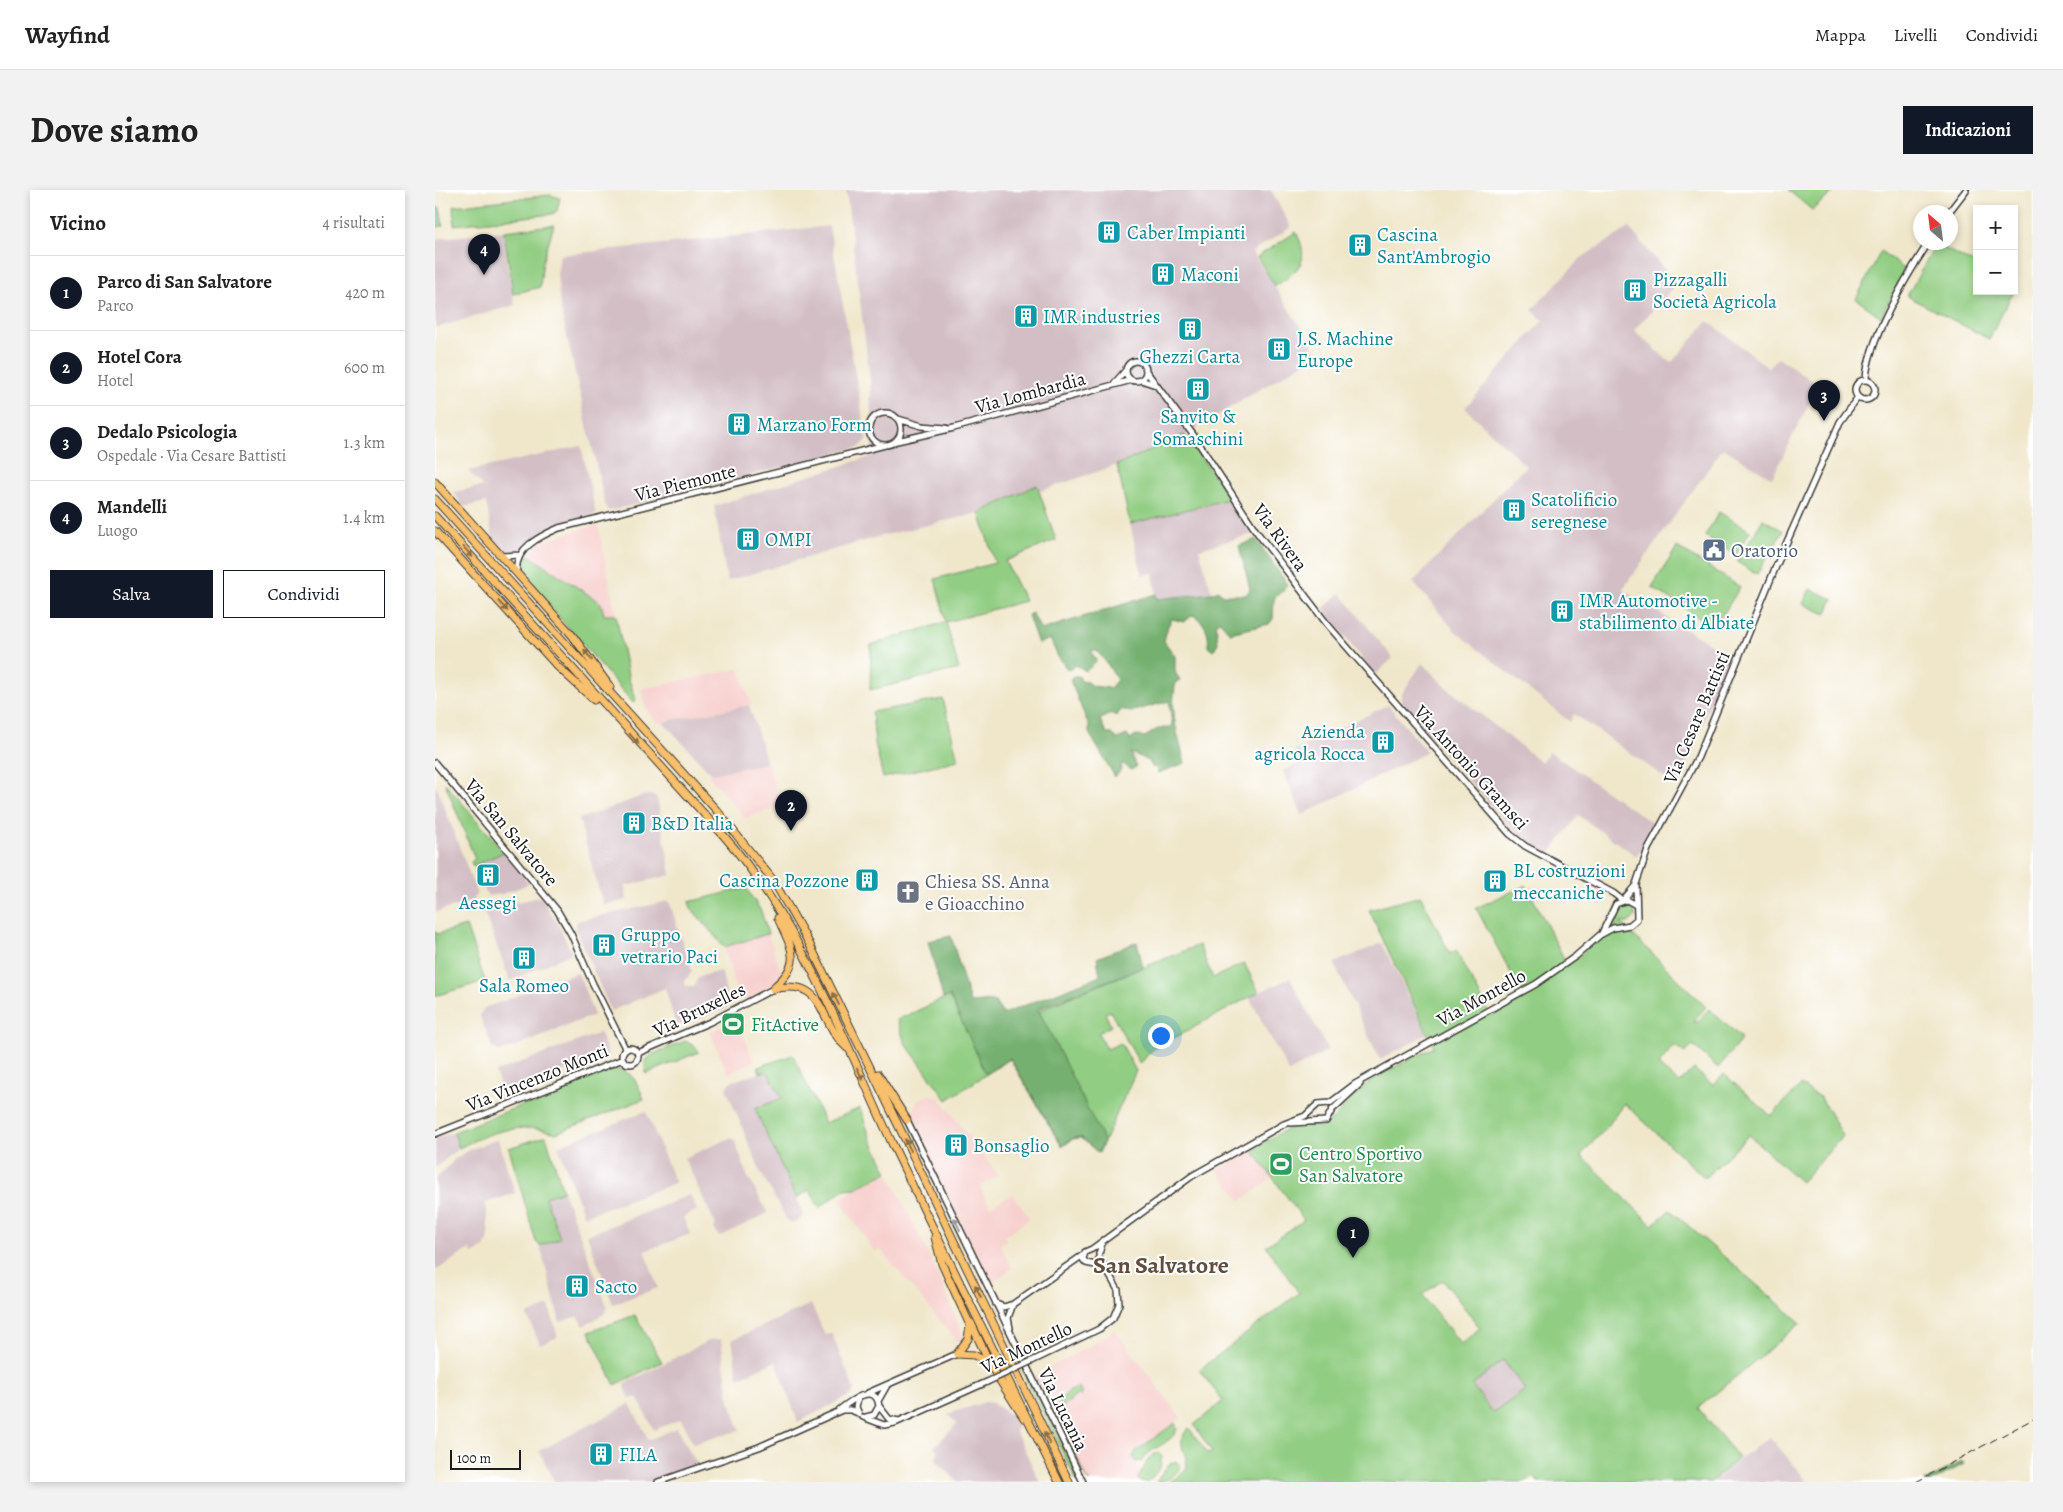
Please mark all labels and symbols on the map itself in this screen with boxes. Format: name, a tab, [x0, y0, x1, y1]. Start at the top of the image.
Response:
north arrow	[1913, 205, 1958, 250]
building icon: Caber Impianti	[1096, 219, 1122, 245]
place label: Caber Impianti	[1127, 220, 1246, 246]
place label: Cascina Sant'Ambrogio	[1377, 222, 1491, 270]
building icon: Cascina Sant'Ambrogio	[1347, 232, 1373, 258]
pin: 4	[468, 234, 500, 275]
building icon: Maconi	[1150, 261, 1176, 287]
place label: Maconi	[1181, 262, 1239, 288]
place label: Pizzagalli Società Agricola	[1653, 267, 1777, 315]
building icon: Pizzagalli Società Agricola	[1622, 277, 1648, 303]
building icon: IMR industries	[1013, 303, 1039, 329]
place label: IMR industries	[1043, 304, 1160, 330]
building icon: Ghezzi Carta	[1177, 316, 1203, 342]
place label: J.S. Machine Europe	[1297, 326, 1393, 374]
building icon: J.S. Machine Europe	[1266, 336, 1292, 362]
place label: Ghezzi Carta	[1140, 344, 1241, 370]
street label: Via Lombardia	[971, 366, 1089, 420]
building icon: Sanvito & Somaschini	[1185, 376, 1211, 402]
pin: 3	[1808, 380, 1840, 421]
place label: Sanvito & Somaschini	[1153, 404, 1243, 452]
building icon: Marzano Form	[726, 411, 752, 437]
place label: Marzano Form	[757, 412, 872, 438]
street label: Via Piemonte	[631, 458, 739, 508]
place label: Scatolificio seregnese	[1531, 487, 1617, 535]
building icon: Scatolificio seregnese	[1501, 497, 1527, 523]
street label: Via Rivera	[1246, 498, 1314, 577]
building icon: OMPI	[735, 526, 761, 552]
place label: OMPI	[765, 527, 812, 553]
public building icon: Oratorio	[1701, 537, 1727, 563]
place label: Oratorio	[1731, 538, 1798, 564]
one-way arrow	[462, 546, 473, 559]
place label: IMR Automotive - stabilimento di Albiate	[1579, 588, 1754, 636]
building icon: IMR Automotive - stabilimento di Albiate	[1549, 598, 1575, 624]
one-way arrow	[497, 600, 509, 612]
street label: Via Cesare Battisti	[1657, 647, 1737, 789]
one-way arrow	[583, 649, 594, 662]
street label: Via Antonio Gramsci	[1407, 699, 1534, 836]
place label: Azienda agricola Rocca	[1255, 719, 1365, 767]
building icon: Azienda agricola Rocca	[1370, 729, 1396, 755]
one-way arrow	[628, 732, 640, 744]
street label: Via San Salvatore	[458, 773, 564, 892]
pin: 2	[775, 790, 807, 831]
building icon: B&D Italia	[621, 810, 647, 836]
place label: B&D Italia	[651, 811, 734, 837]
place label: BL costruzioni meccaniche	[1513, 858, 1626, 906]
building icon: Aessegi	[475, 862, 501, 888]
building icon: Cascina Pozzone	[854, 867, 880, 893]
place label: Cascina Pozzone	[719, 868, 849, 894]
building icon: BL costruzioni meccaniche	[1482, 868, 1508, 894]
place label: Chiesa SS. Anna e Gioacchino	[925, 869, 1050, 917]
church icon: Chiesa SS. Anna e Gioacchino	[895, 879, 921, 905]
place label: Aessegi	[458, 890, 517, 916]
place label: Gruppo vetrario Paci	[620, 922, 718, 970]
building icon: Gruppo vetrario Paci	[591, 932, 617, 958]
building icon: Sala Romeo	[511, 945, 537, 971]
street label: Via Montello	[1431, 963, 1531, 1033]
place label: Sala Romeo	[479, 973, 569, 999]
street label: Via Bruxelles	[648, 976, 750, 1044]
one-way arrow	[832, 992, 840, 1006]
sports icon: FitActive	[720, 1011, 746, 1037]
place label: FitActive	[751, 1012, 819, 1038]
your location	[1148, 1023, 1174, 1049]
street label: Via Vincenzo Monti	[461, 1038, 612, 1119]
one-way arrow	[856, 1066, 865, 1081]
building icon: Bonsaglio	[943, 1132, 969, 1158]
place label: Bonsaglio	[973, 1133, 1050, 1159]
one-way arrow	[904, 1137, 912, 1152]
place label: Centro Sportivo San Salvatore	[1299, 1141, 1422, 1189]
sports icon: Centro Sportivo San Salvatore	[1268, 1151, 1294, 1177]
one-way arrow	[953, 1217, 961, 1231]
pin: 1	[1337, 1217, 1369, 1258]
district label: San Salvatore	[1093, 1249, 1229, 1281]
building icon: Sacto	[564, 1273, 590, 1299]
place label: Sacto	[595, 1274, 637, 1300]
one-way arrow	[974, 1284, 982, 1298]
street label: Via Montello	[976, 1315, 1076, 1381]
street label: Via Lucania	[1031, 1362, 1095, 1456]
one-way arrow	[1043, 1431, 1051, 1445]
building icon: FILA	[588, 1441, 614, 1467]
place label: FILA	[619, 1442, 658, 1468]
scale bar	[450, 1447, 521, 1470]

